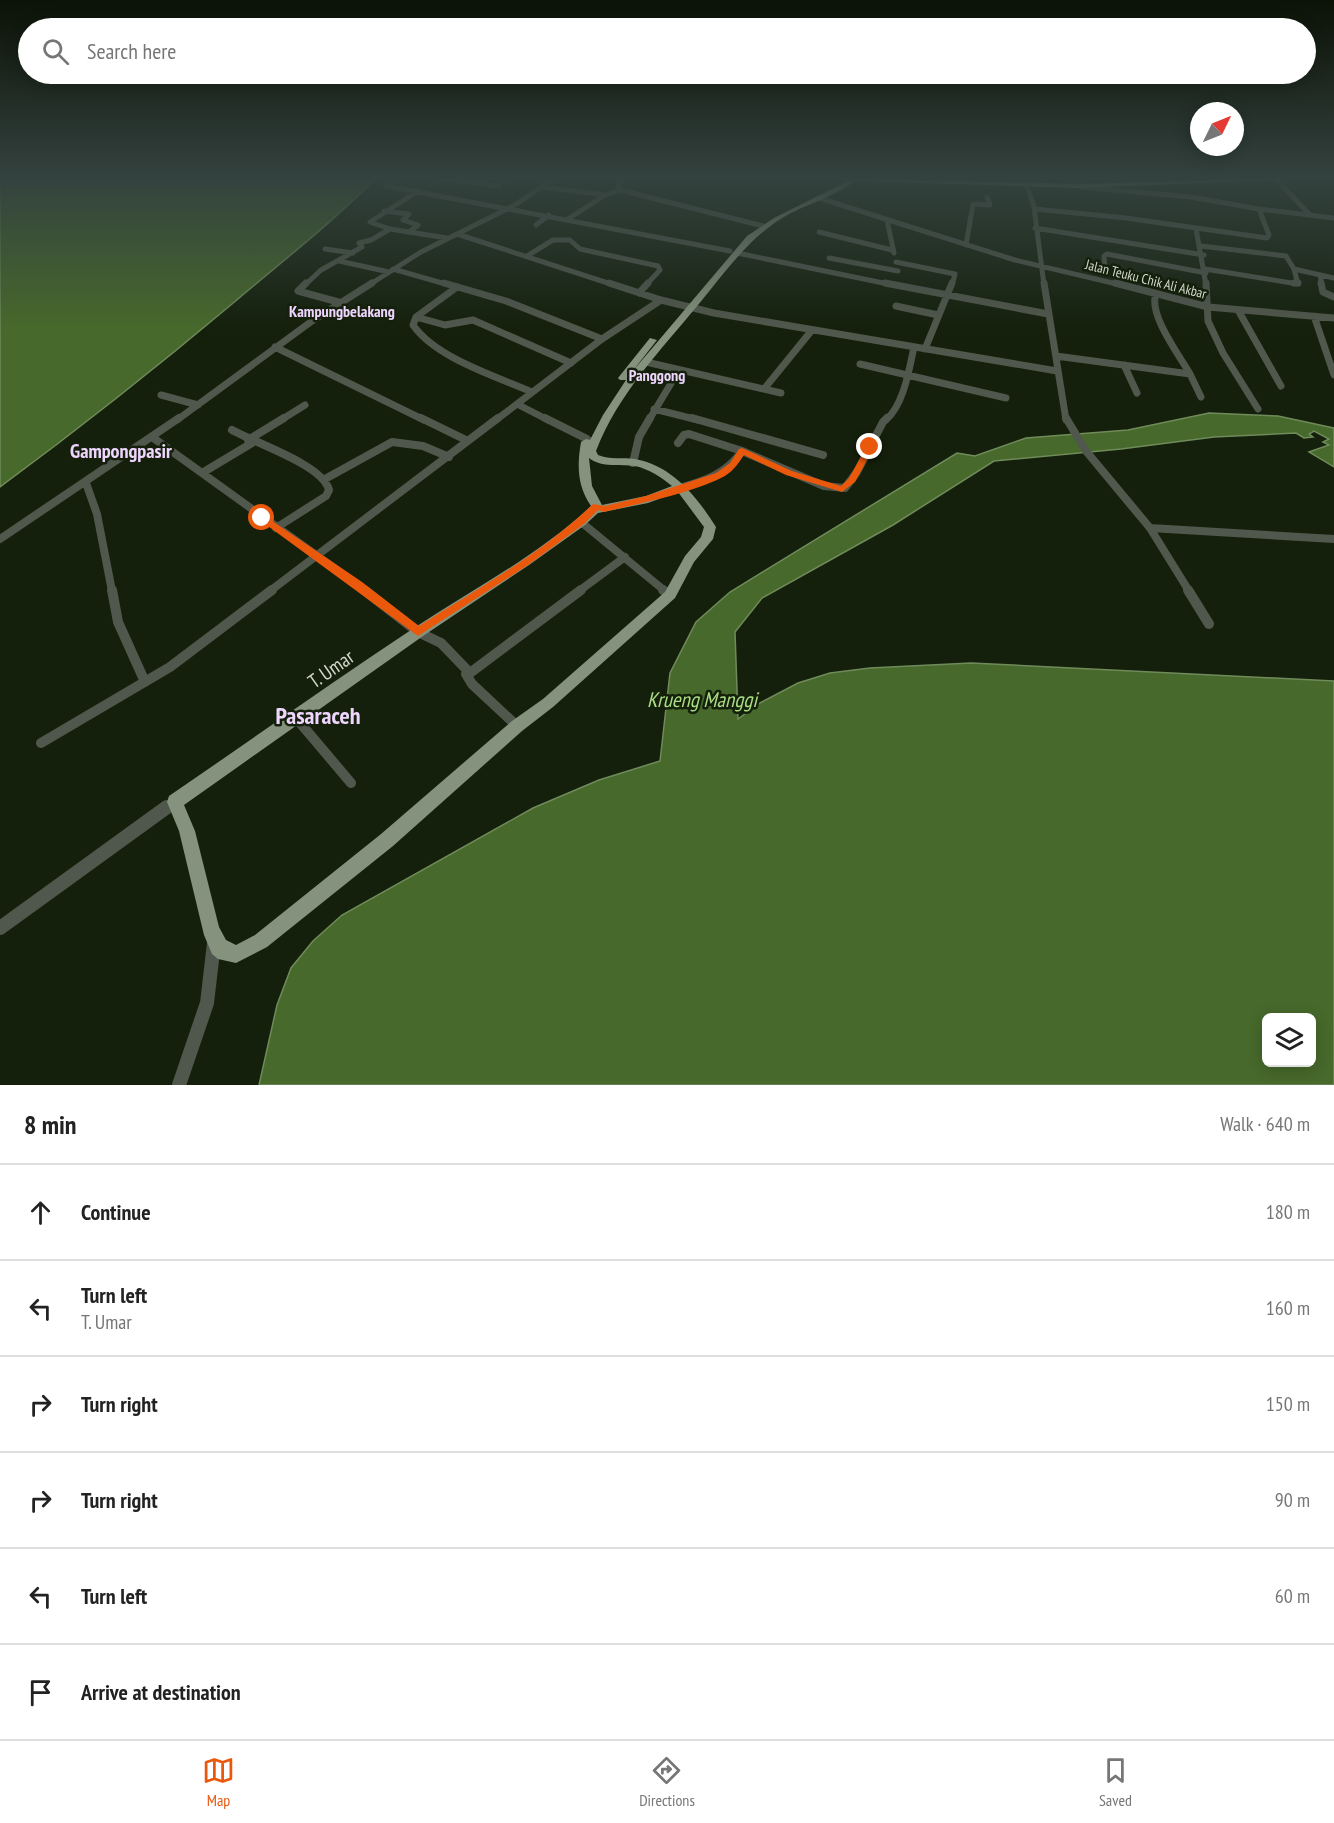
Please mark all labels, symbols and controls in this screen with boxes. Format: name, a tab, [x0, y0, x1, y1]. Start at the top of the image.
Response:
search box	[18, 18, 1316, 84]
icon: search	[39, 35, 72, 68]
text: Search here	[87, 37, 176, 65]
north arrow	[1190, 102, 1244, 156]
street label: Jalan Teuku Chik Ali Akbar	[1083, 255, 1209, 303]
district label: Kampungbelakang	[289, 301, 395, 321]
district label: Panggong	[629, 365, 685, 385]
route end	[856, 433, 882, 459]
district label: Gampongpasir	[70, 438, 172, 464]
route start	[248, 504, 274, 530]
street label: T. Umar	[303, 644, 360, 694]
water label: Krueng Manggi	[647, 686, 759, 713]
district label: Pasaraceh	[275, 700, 361, 731]
map controls	[1262, 1013, 1316, 1067]
button: layers	[1262, 1013, 1316, 1067]
text: 8 min	[24, 1108, 77, 1141]
text: Walk · 640 m	[1220, 1111, 1310, 1137]
icon: ahead	[24, 1196, 57, 1229]
text: Continue	[81, 1198, 151, 1226]
text: 180 m	[1266, 1199, 1310, 1225]
text: Turn left	[81, 1281, 147, 1309]
icon: left	[24, 1292, 57, 1325]
text: 160 m	[1266, 1295, 1310, 1321]
text: T. Umar	[81, 1309, 132, 1335]
icon: right	[24, 1388, 57, 1421]
text: Turn right	[81, 1390, 158, 1418]
text: 150 m	[1266, 1391, 1310, 1417]
icon: right	[24, 1484, 57, 1517]
text: Turn right	[81, 1486, 158, 1514]
text: 90 m	[1275, 1487, 1310, 1513]
icon: left	[24, 1580, 57, 1613]
text: Turn left	[81, 1582, 147, 1610]
text: 60 m	[1275, 1583, 1310, 1609]
icon: arrive	[24, 1676, 57, 1709]
text: Arrive at destination	[81, 1678, 241, 1706]
tab: Map	[202, 1754, 235, 1810]
tab: Directions	[639, 1754, 695, 1810]
tab: Saved	[1099, 1754, 1132, 1810]

